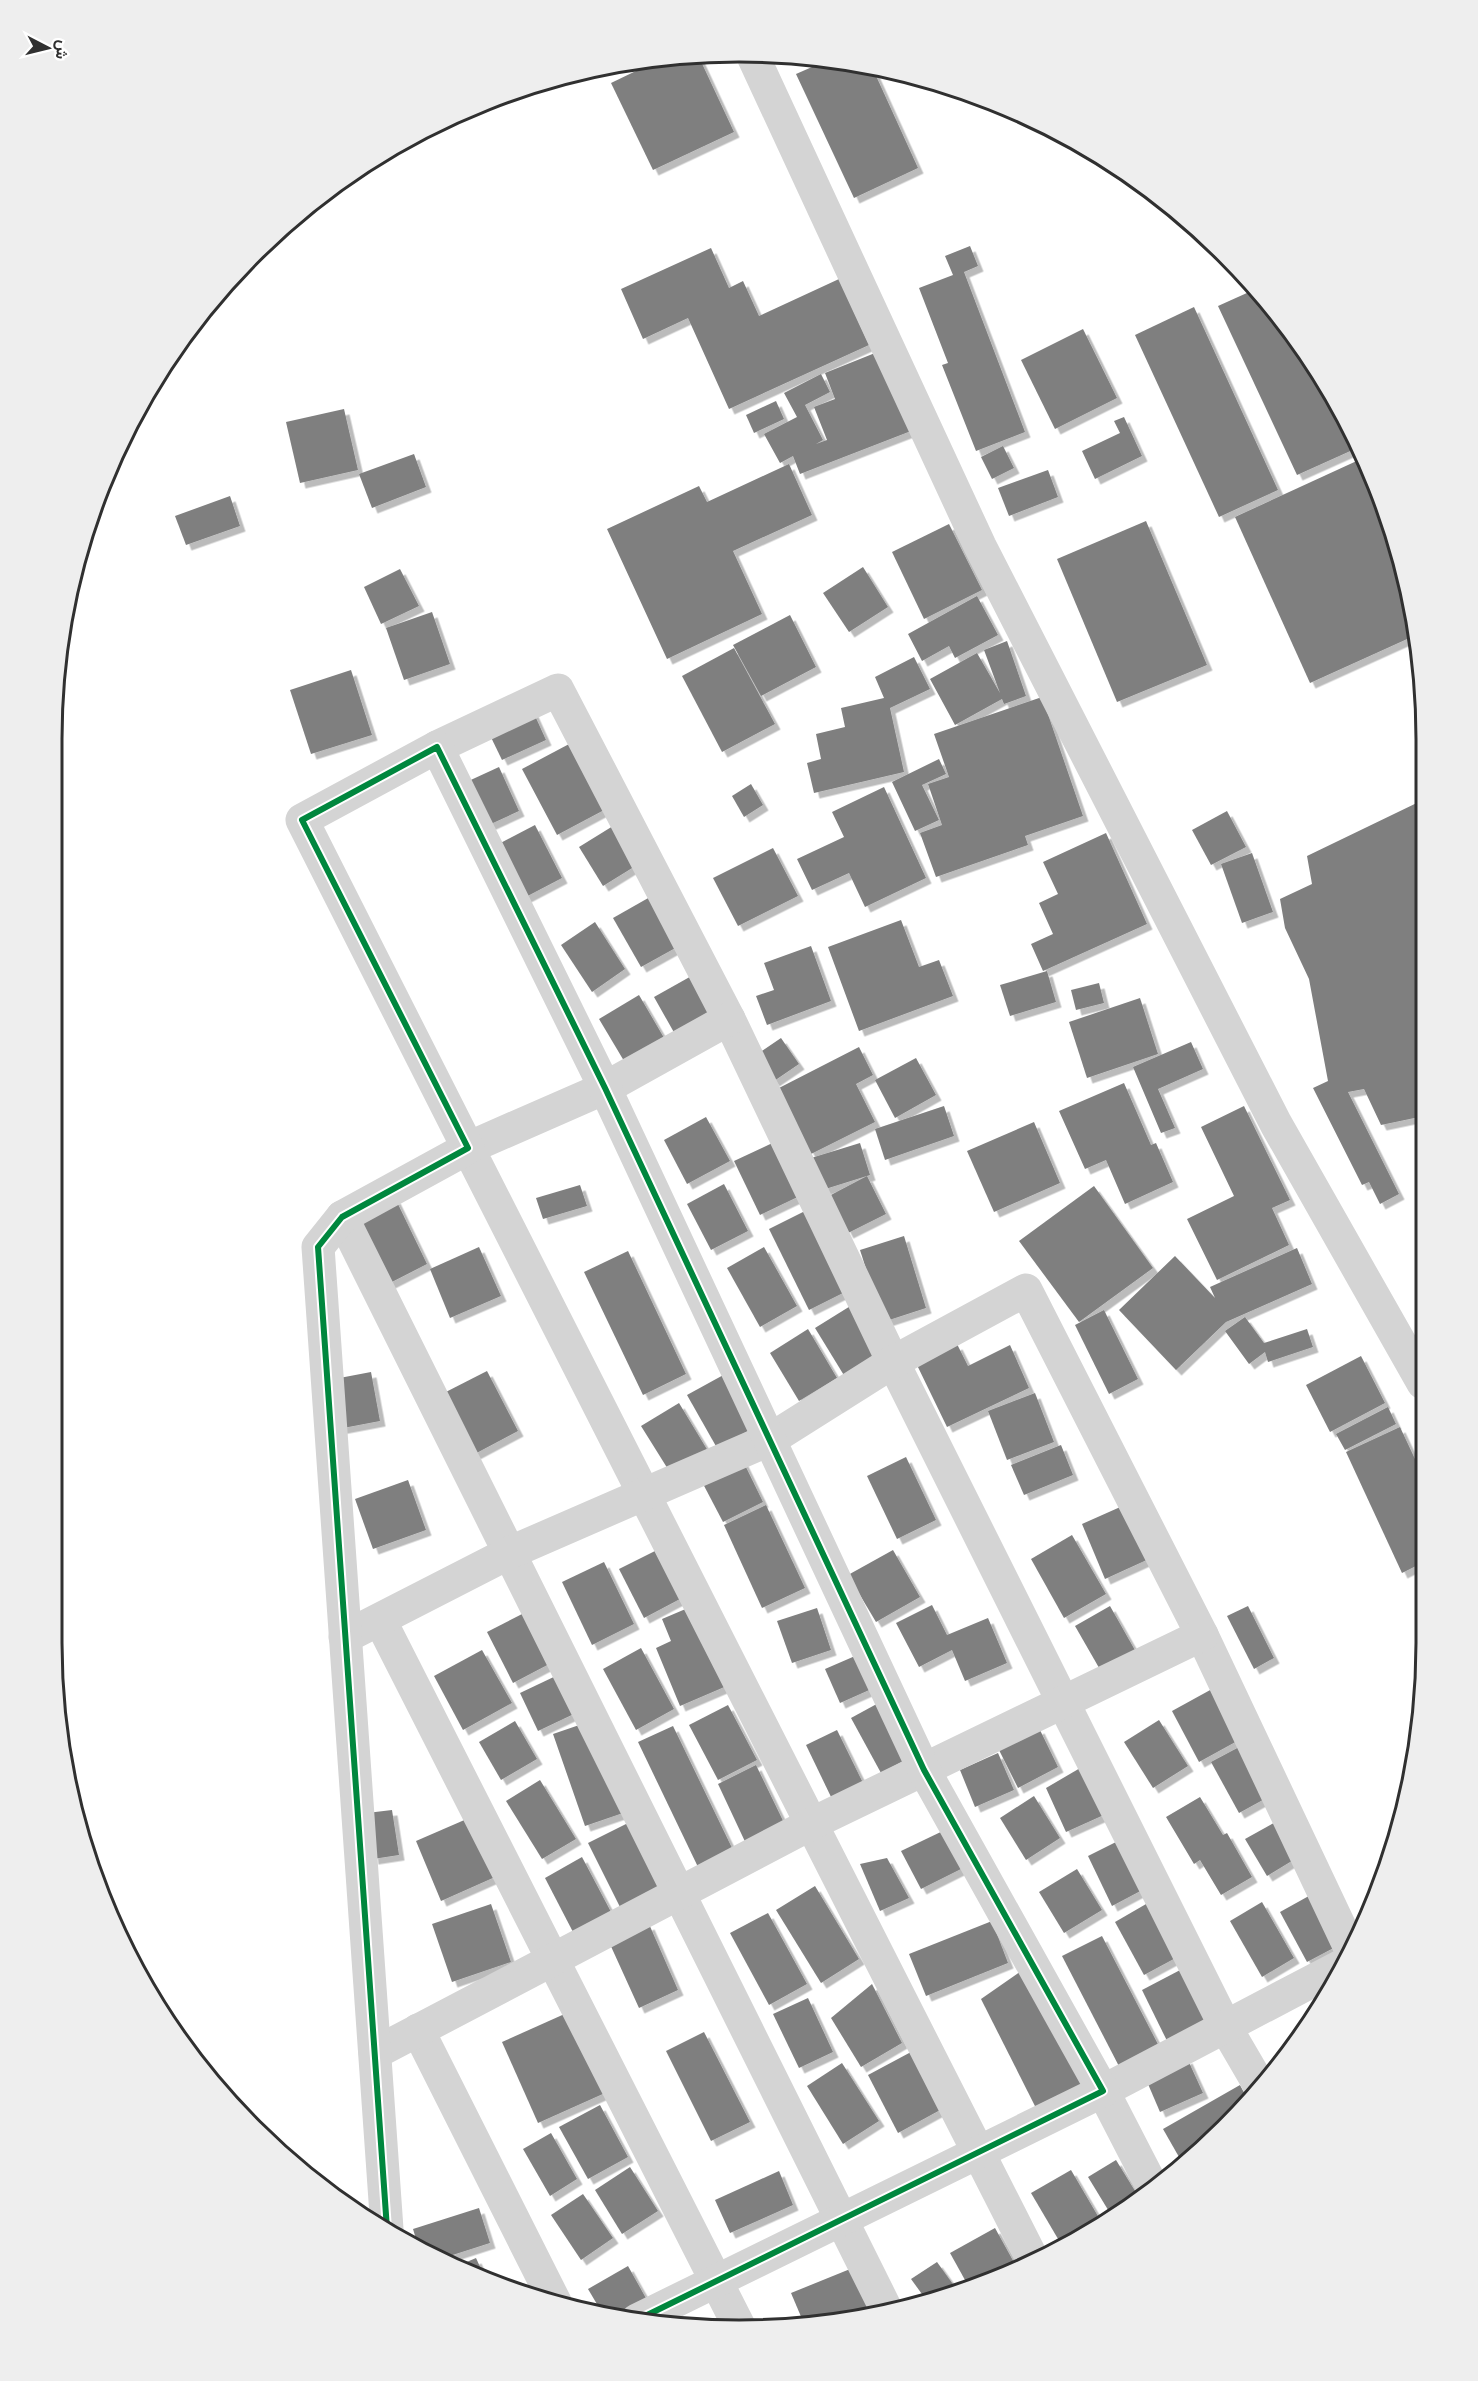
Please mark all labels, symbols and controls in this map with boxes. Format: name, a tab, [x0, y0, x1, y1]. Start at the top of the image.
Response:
north arrow	[18, 18, 78, 78]
text: ش	[50, 39, 75, 61]

